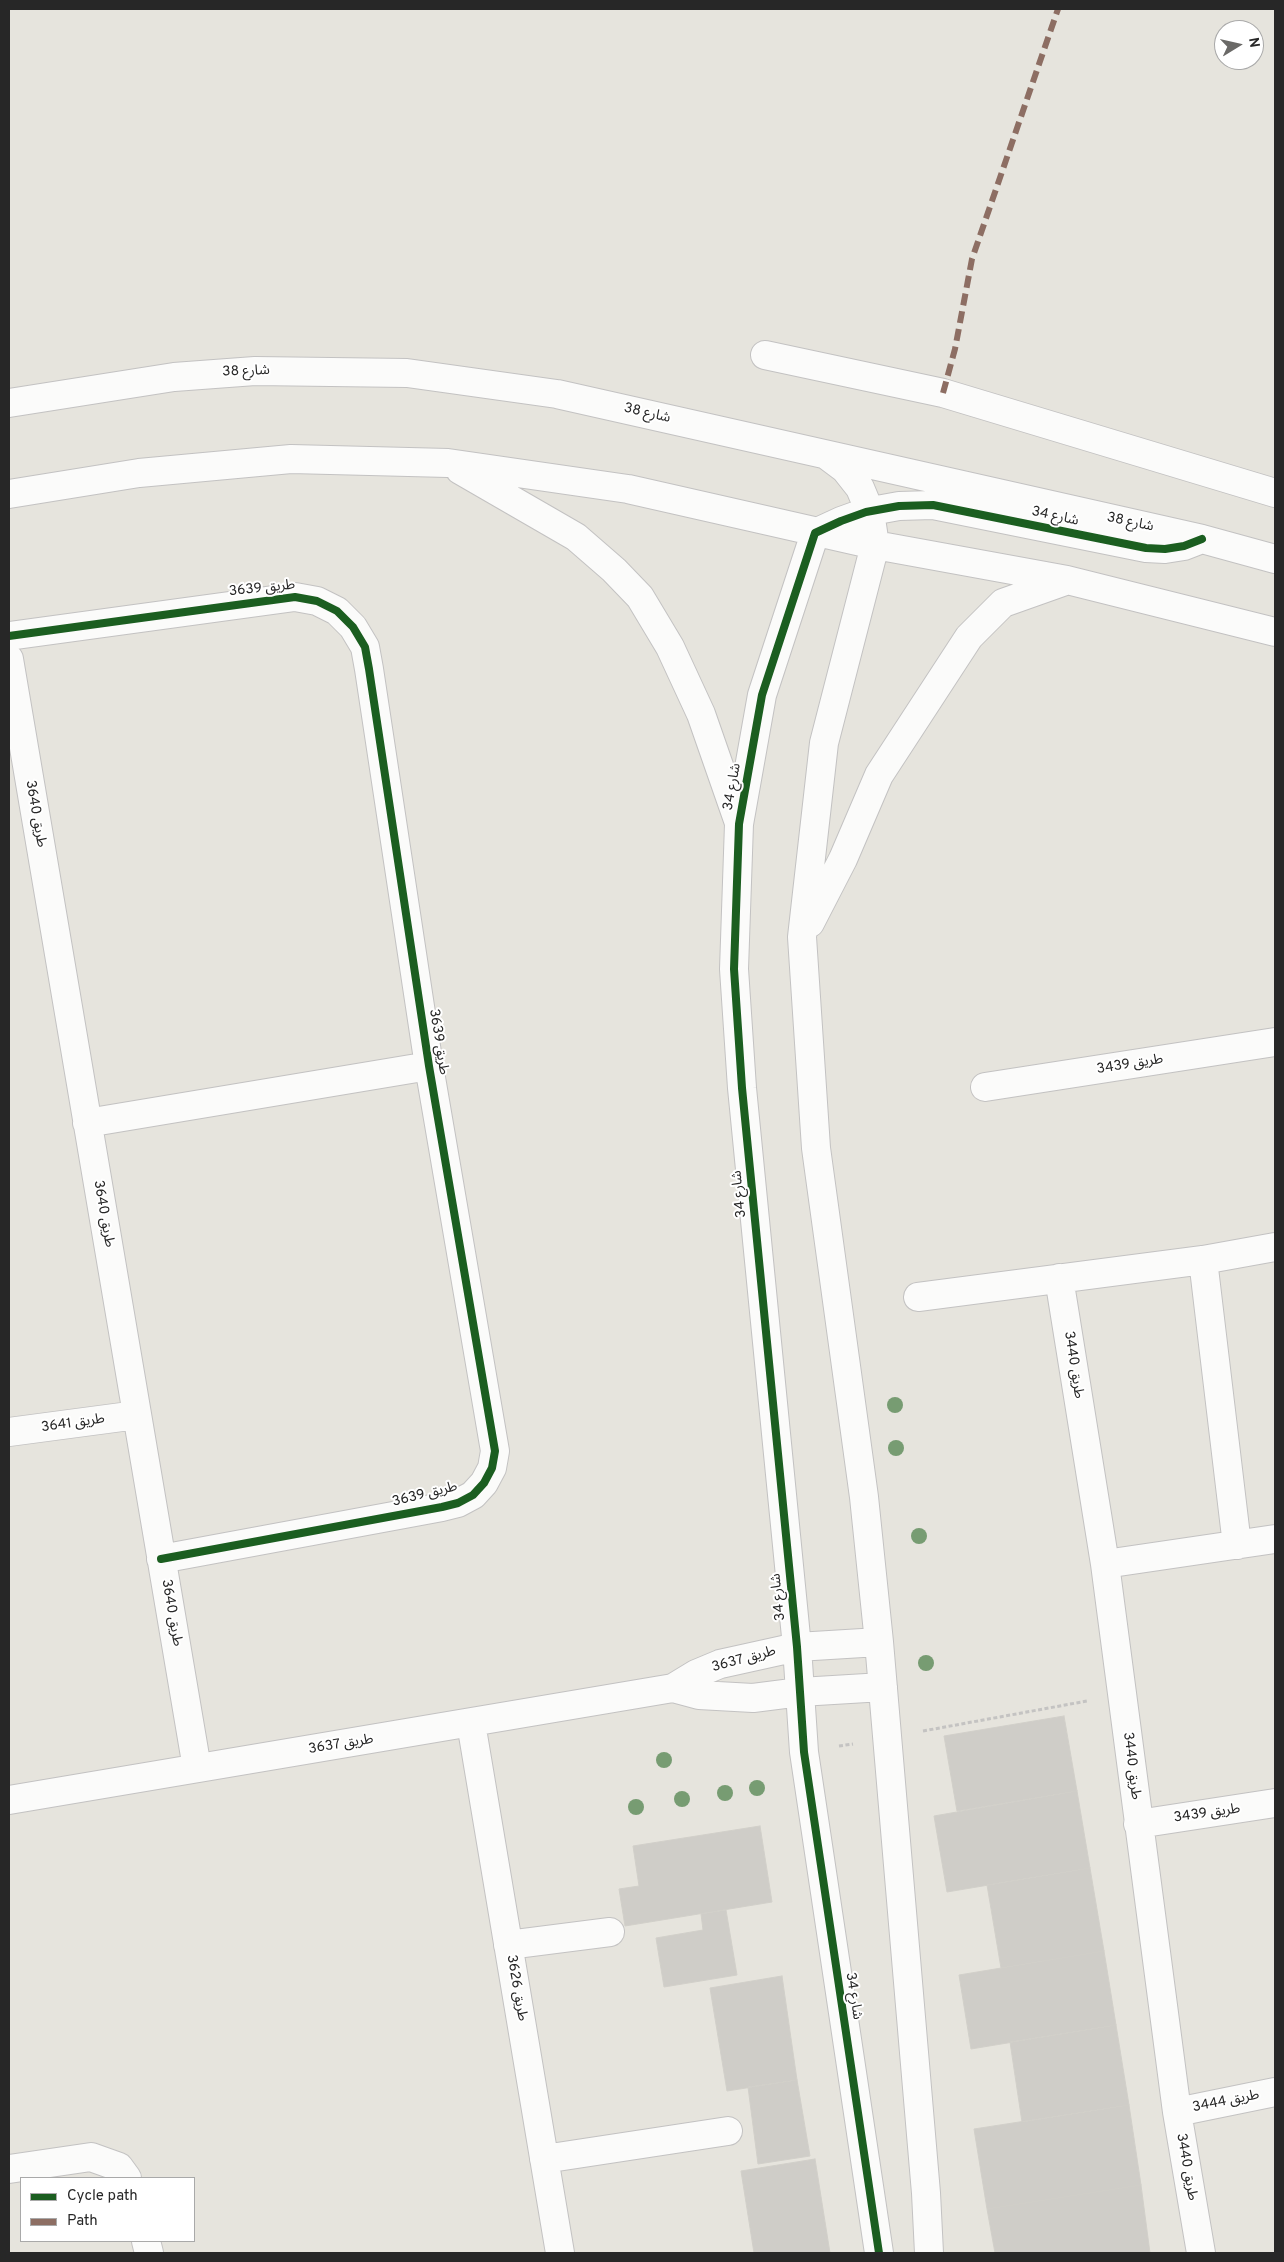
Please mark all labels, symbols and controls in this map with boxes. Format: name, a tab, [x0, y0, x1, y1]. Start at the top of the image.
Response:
north arrow	[1214, 20, 1264, 70]
text: N	[1244, 36, 1263, 49]
street label: شارع 38	[222, 363, 270, 381]
street label: شارع 38	[622, 400, 672, 428]
street label: شارع 34	[1030, 504, 1080, 530]
street label: شارع 38	[1105, 510, 1155, 536]
street label: طريق 3639	[228, 577, 296, 601]
street label: شارع 34	[721, 762, 745, 812]
street label: طريق 3640	[21, 779, 49, 849]
street label: طريق 3639	[424, 1008, 452, 1076]
street label: طريق 3439	[1096, 1051, 1164, 1079]
street label: شارع 34	[729, 1169, 751, 1219]
street label: طريق 3640	[89, 1179, 117, 1249]
street label: طريق 3440	[1059, 1330, 1087, 1400]
street label: طريق 3641	[40, 1411, 106, 1437]
street label: طريق 3639	[391, 1479, 459, 1511]
street label: شارع 34	[768, 1572, 790, 1622]
street label: طريق 3640	[157, 1578, 185, 1648]
street label: طريق 3637	[710, 1643, 778, 1677]
street label: طريق 3440	[1119, 1731, 1143, 1801]
street label: طريق 3637	[307, 1732, 375, 1758]
street label: طريق 3439	[1173, 1801, 1241, 1827]
street label: طريق 3626	[502, 1954, 530, 2022]
street label: شارع 34	[841, 1971, 865, 2021]
street label: طريق 3444	[1191, 2087, 1261, 2117]
street label: طريق 3440	[1172, 2132, 1200, 2202]
legend	[20, 2177, 195, 2242]
text: Cycle path	[67, 2187, 138, 2206]
text: Path	[67, 2212, 98, 2231]

